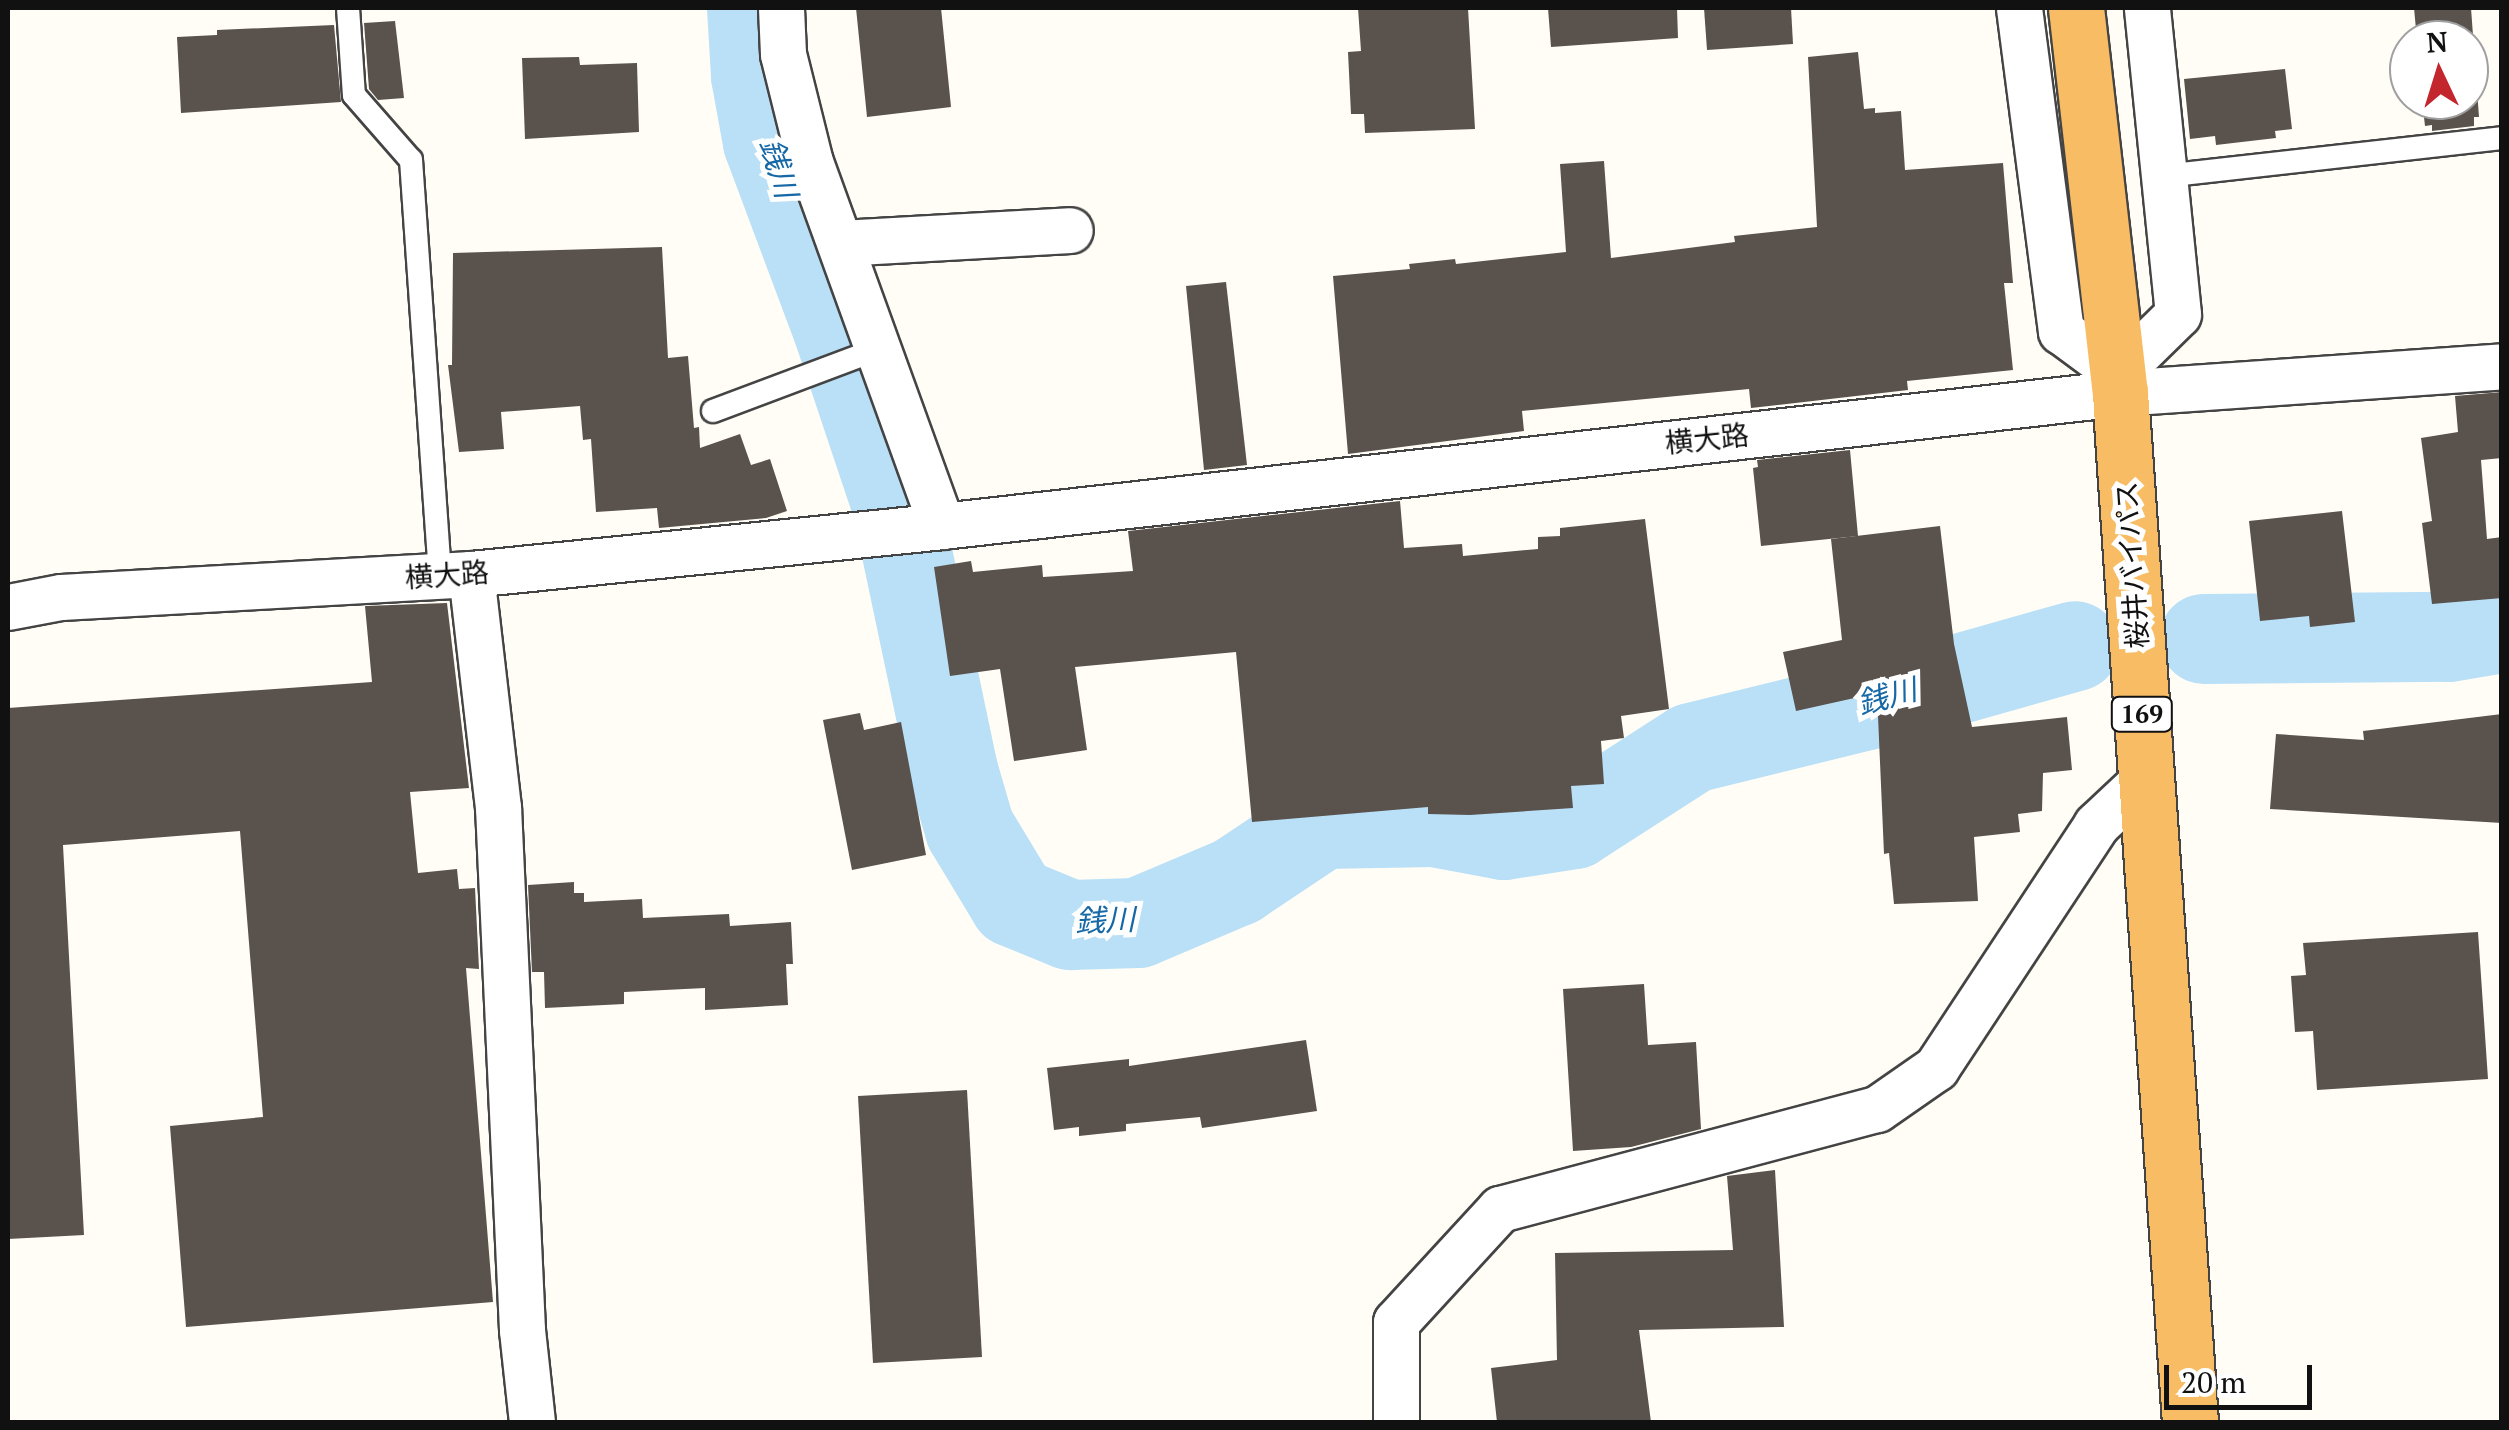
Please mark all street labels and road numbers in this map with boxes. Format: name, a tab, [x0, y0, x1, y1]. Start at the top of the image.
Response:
street label: 横大路	[1663, 418, 1751, 460]
street label: 桜井バイパス	[2109, 480, 2155, 650]
street label: 横大路	[404, 555, 490, 595]
road number: 169	[2110, 694, 2174, 734]

